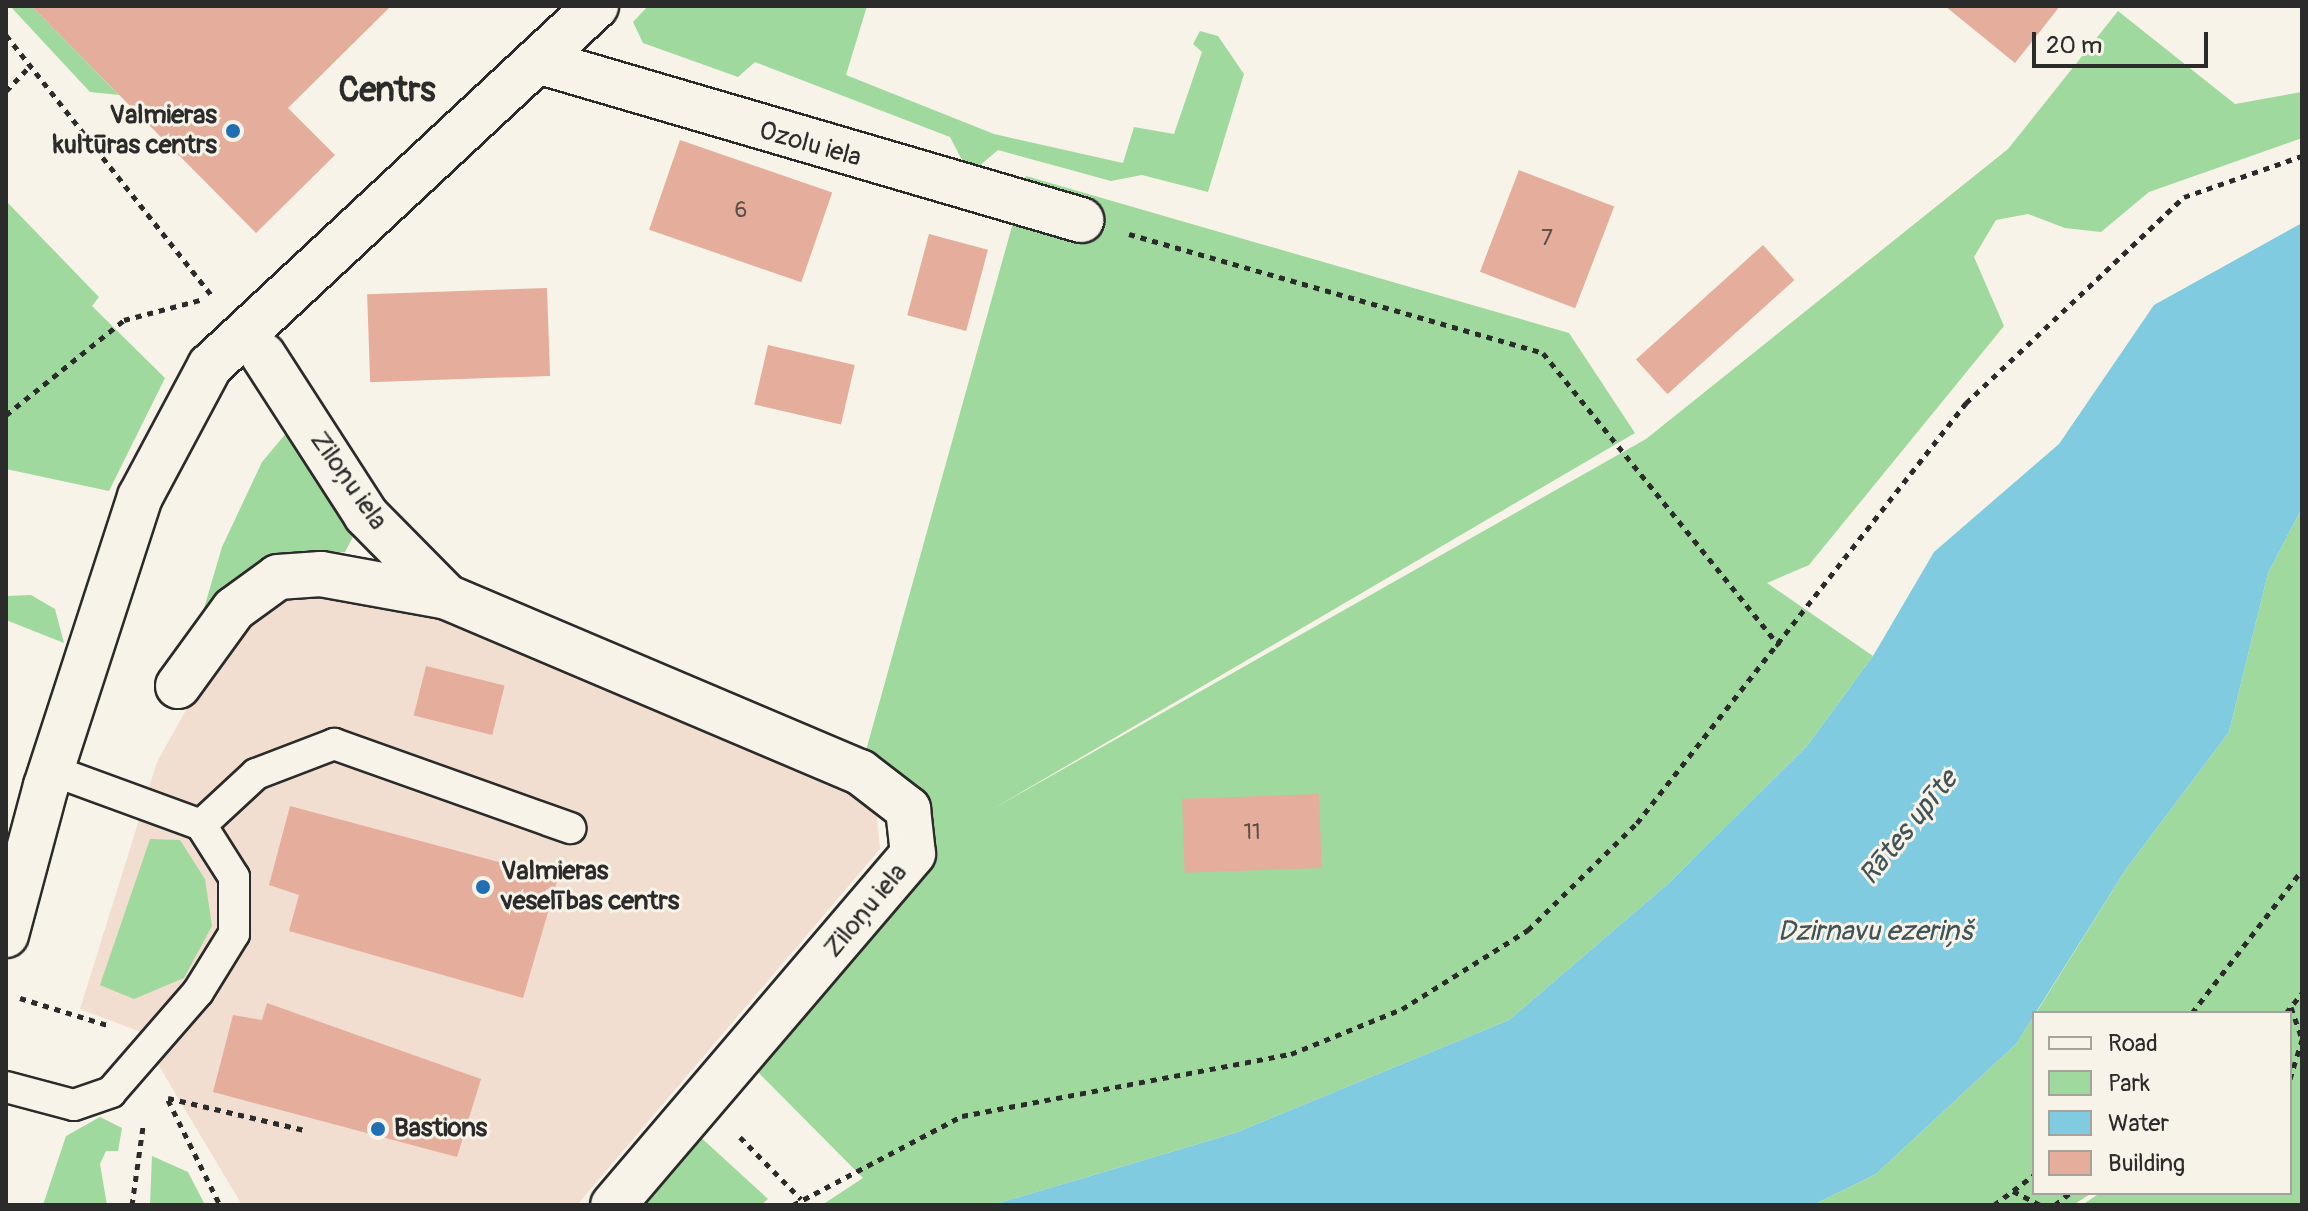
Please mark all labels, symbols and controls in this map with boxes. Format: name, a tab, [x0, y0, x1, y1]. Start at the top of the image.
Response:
scale bar	[2036, 16, 2212, 66]
text: 20 m	[2046, 31, 2102, 60]
district label: Centrs	[338, 71, 436, 111]
place label: Valmieras kultūras centrs	[53, 100, 217, 162]
street label: Ozolu iela	[755, 116, 865, 174]
marker: Valmieras kultūras centrs	[224, 122, 242, 140]
house number: 6	[735, 198, 747, 224]
house number: 7	[1541, 226, 1553, 252]
street label: Ziloņu iela	[303, 426, 393, 536]
water label: Rātes upīte	[1853, 764, 1965, 892]
house number: 11	[1243, 820, 1261, 846]
place label: Valmieras veselības centrs	[501, 856, 679, 918]
street label: Ziloņu iela	[818, 858, 914, 964]
marker: Valmieras veselības centrs	[472, 876, 494, 898]
water label: Dzirnavu ezeriņš	[1777, 915, 1973, 949]
legend	[2032, 1011, 2292, 1195]
text: Road	[2108, 1029, 2158, 1058]
text: Park	[2108, 1069, 2150, 1098]
text: Water	[2108, 1109, 2169, 1138]
place label: Bastions	[394, 1113, 487, 1145]
marker: Bastions	[369, 1120, 387, 1138]
text: Building	[2108, 1149, 2185, 1178]

